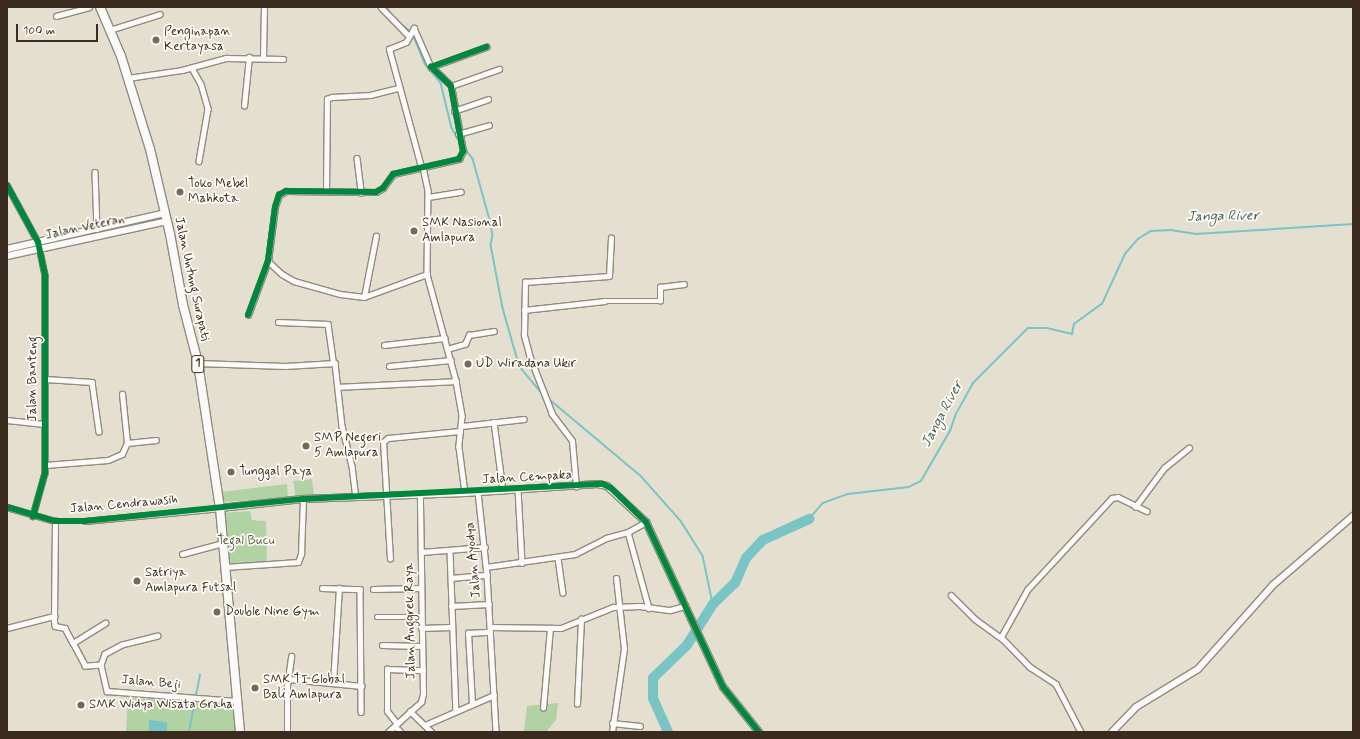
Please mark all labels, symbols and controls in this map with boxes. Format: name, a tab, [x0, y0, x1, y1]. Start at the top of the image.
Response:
scale bar	[18, 16, 100, 42]
text: 100 m	[23, 23, 55, 39]
place label: Penginapan Kertayasa	[164, 25, 231, 56]
marker: Penginapan Kertayasa	[151, 35, 161, 45]
place label: Toko Mebel Mahkota	[188, 177, 249, 208]
marker: Toko Mebel Mahkota	[175, 187, 185, 197]
water label: Janga River	[1187, 207, 1259, 225]
street label: Jalan Veteran	[43, 212, 127, 244]
street label: Jalan Untung Surapati	[170, 216, 212, 342]
place label: SMK Nasional Amlapura	[422, 216, 502, 247]
marker: SMK Nasional Amlapura	[409, 226, 419, 236]
street label: Jalan Banteng	[25, 337, 41, 421]
road number: 1	[191, 354, 205, 374]
place label: UD Wiradana Ukir	[476, 356, 578, 372]
marker: UD Wiradana Ukir	[463, 359, 473, 369]
water label: Janga River	[918, 378, 966, 450]
place label: SMP Negeri 5 Amlapura	[314, 431, 381, 462]
marker: SMP Negeri 5 Amlapura	[301, 441, 311, 451]
place label: Tunggal Paya	[239, 464, 310, 480]
marker: Tunggal Paya	[226, 467, 236, 477]
street label: Jalan Cempaka	[481, 468, 573, 488]
street label: Jalan Cendrawasih	[69, 492, 179, 518]
street label: Jalan Ayodya	[463, 521, 485, 599]
park label: Tegal Bucu	[219, 533, 273, 549]
street label: Jalan Anggrek Raya	[402, 564, 420, 678]
place label: Satriya Amlapura Futsal	[145, 566, 234, 597]
marker: Satriya Amlapura Futsal	[132, 576, 142, 586]
place label: Double Nine Gym	[225, 604, 322, 620]
marker: Double Nine Gym	[212, 607, 222, 617]
street label: Jalan Beji	[120, 673, 182, 693]
place label: SMK TI Global Bali Amlapura	[263, 673, 345, 704]
marker: SMK TI Global Bali Amlapura	[250, 683, 260, 693]
place label: SMK Widya Wisata Graha	[89, 697, 233, 713]
marker: SMK Widya Wisata Graha	[76, 700, 86, 710]

